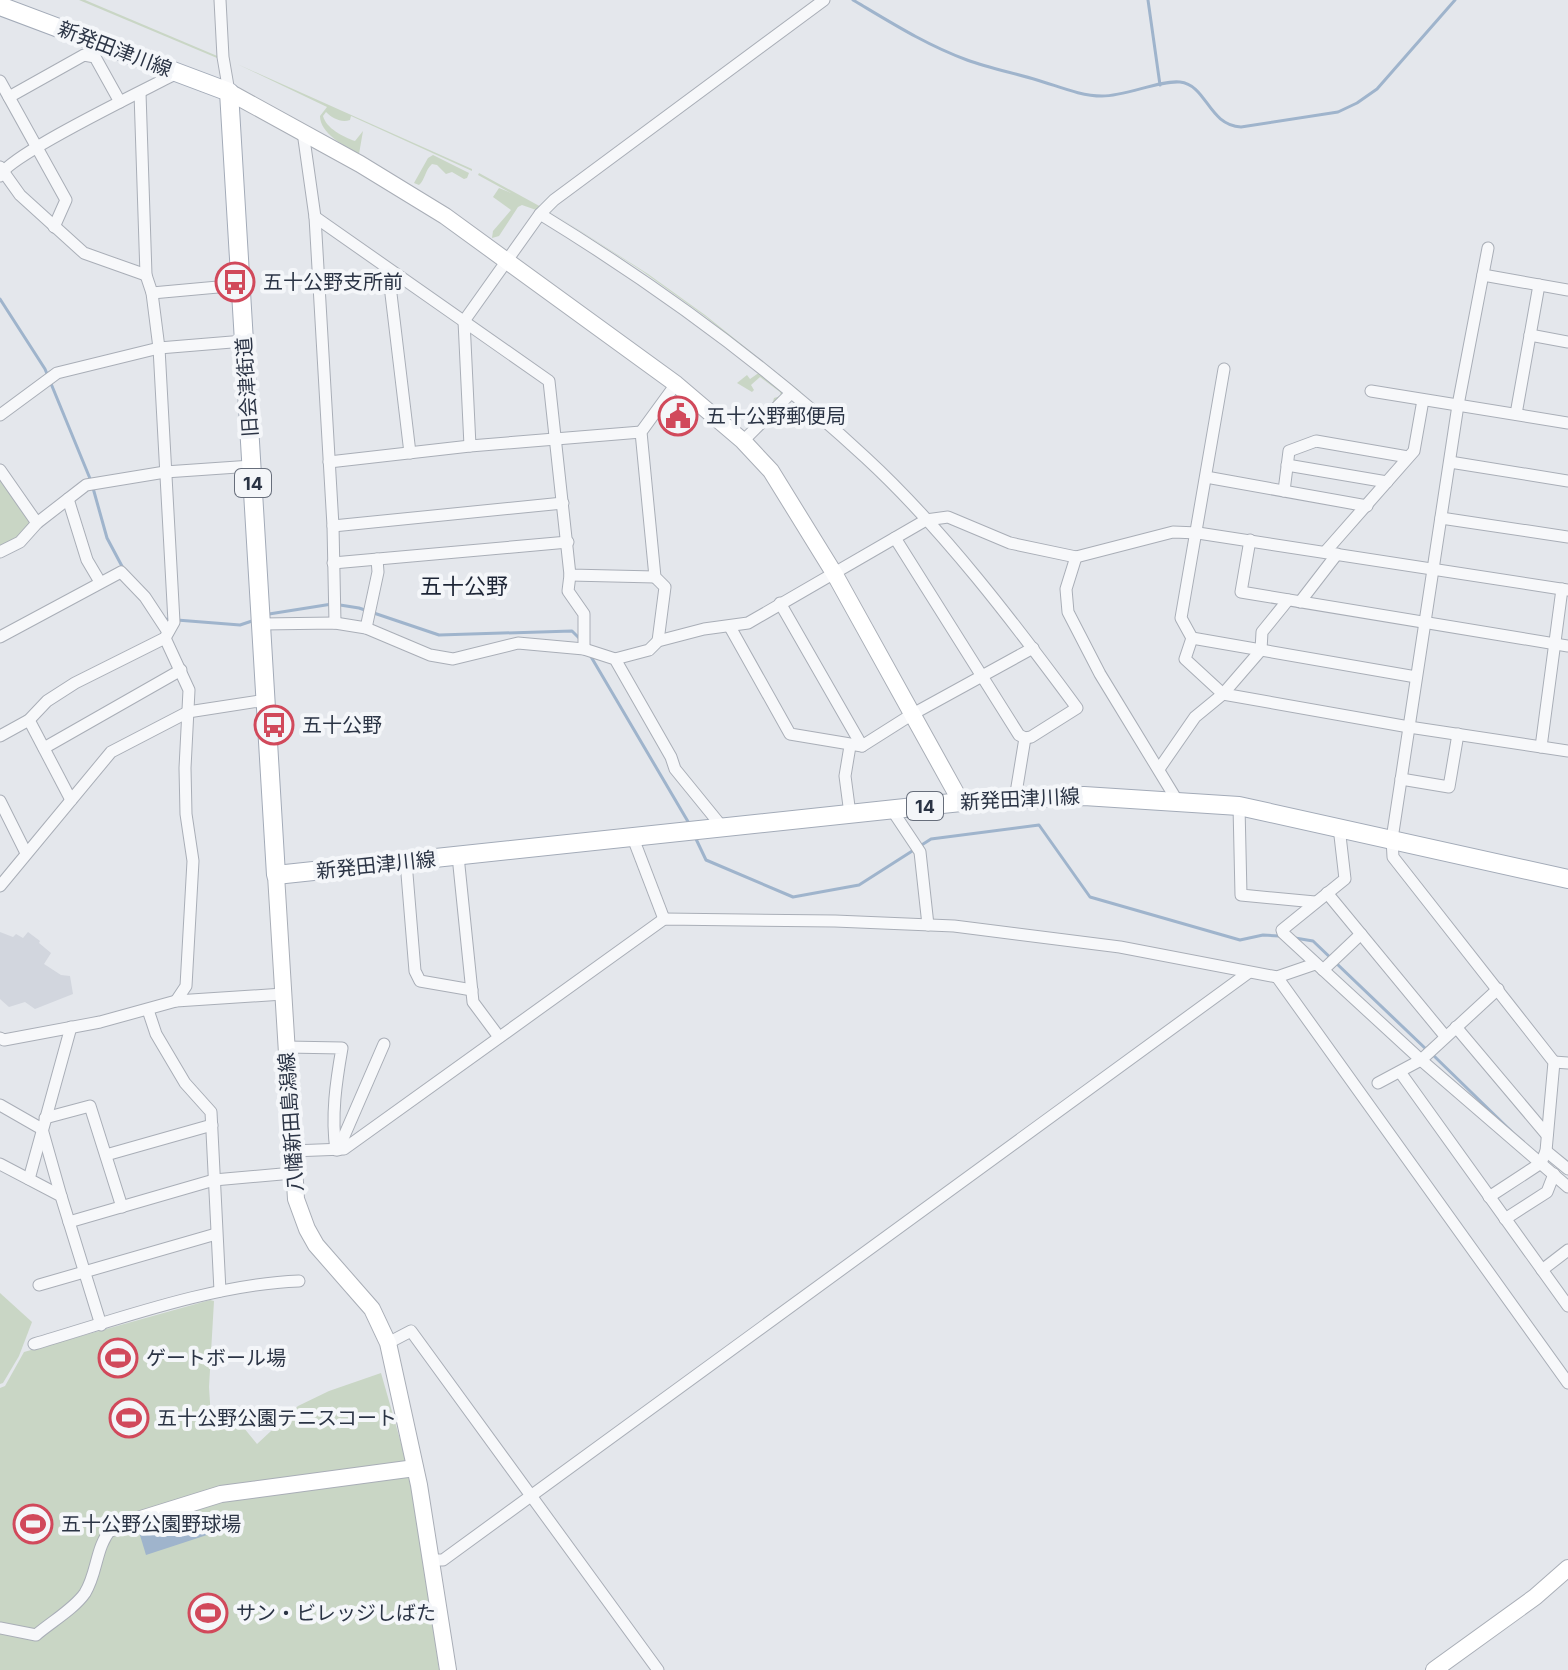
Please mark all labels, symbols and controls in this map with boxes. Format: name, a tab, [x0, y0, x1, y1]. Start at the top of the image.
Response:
street label: 新発田津川線	[55, 16, 175, 82]
bus stop icon: 五十公野支所前	[214, 261, 256, 303]
place label: 五十公野支所前	[263, 270, 403, 294]
street label: 旧会津街道	[232, 336, 262, 438]
public building icon: 五十公野郵便局	[657, 395, 699, 437]
place label: 五十公野郵便局	[706, 404, 846, 428]
road number: 14	[235, 469, 271, 497]
district label: 五十公野	[420, 573, 508, 599]
bus stop icon: 五十公野	[253, 704, 295, 746]
place label: 五十公野	[302, 713, 382, 737]
street label: 新発田津川線	[959, 784, 1081, 814]
road number: 14	[907, 792, 943, 820]
street label: 新発田津川線	[315, 847, 437, 883]
street label: 八幡新田島潟線	[274, 1051, 308, 1193]
sports icon: ゲートボール場	[97, 1337, 139, 1379]
place label: ゲートボール場	[146, 1346, 286, 1370]
sports icon: 五十公野公園テニスコート	[108, 1397, 150, 1439]
place label: 五十公野公園テニスコート	[157, 1406, 397, 1430]
sports icon: 五十公野公園野球場	[12, 1503, 54, 1545]
place label: 五十公野公園野球場	[61, 1512, 241, 1536]
sports icon: サン・ビレッジしばた	[187, 1592, 229, 1634]
place label: サン・ビレッジしばた	[236, 1601, 436, 1625]

